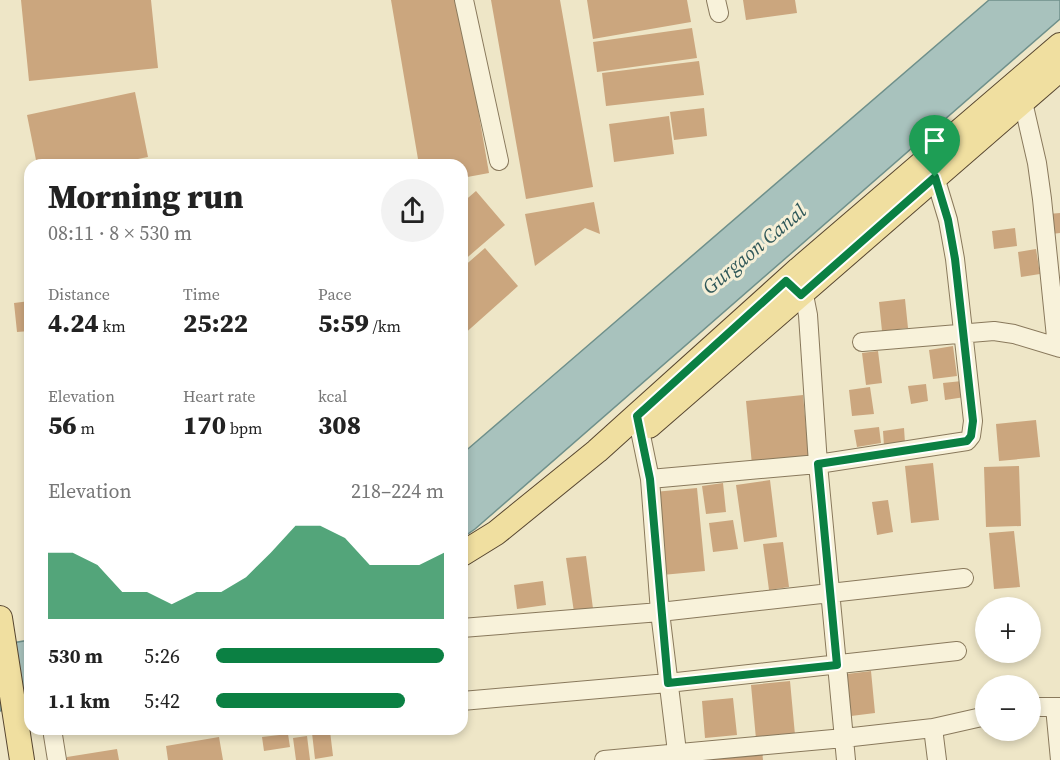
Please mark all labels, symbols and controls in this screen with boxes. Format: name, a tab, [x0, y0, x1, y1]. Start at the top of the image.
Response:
pin	[909, 115, 960, 177]
icon: arrive	[918, 124, 951, 157]
text: Morning run	[48, 174, 244, 219]
button: share	[381, 179, 444, 242]
water label: Gurgaon Canal	[696, 197, 812, 301]
text: 08:11 · 8 × 530 m	[48, 219, 192, 247]
text: Distance	[48, 283, 110, 305]
text: Time	[183, 283, 220, 305]
text: Pace	[318, 283, 352, 305]
text: 4.24	[48, 305, 99, 341]
text: 25:22	[183, 305, 248, 341]
text: 5:59	[318, 305, 369, 341]
text: km	[99, 315, 126, 337]
text: /km	[369, 315, 401, 337]
text: Elevation	[48, 385, 115, 407]
text: Heart rate	[183, 385, 255, 407]
text: kcal	[318, 385, 347, 407]
text: 56	[48, 407, 77, 443]
text: 170	[183, 407, 226, 443]
text: 308	[318, 407, 361, 443]
text: m	[77, 417, 95, 439]
text: bpm	[226, 417, 263, 439]
text: Elevation	[48, 477, 132, 505]
text: 218–224 m	[351, 477, 444, 505]
map controls	[975, 597, 1041, 741]
button: +	[975, 597, 1041, 663]
text: 530 m	[48, 642, 103, 670]
text: 5:26	[144, 642, 180, 670]
button: −	[975, 675, 1041, 741]
text: 1.1 km	[48, 687, 110, 715]
text: 5:42	[144, 687, 180, 715]

